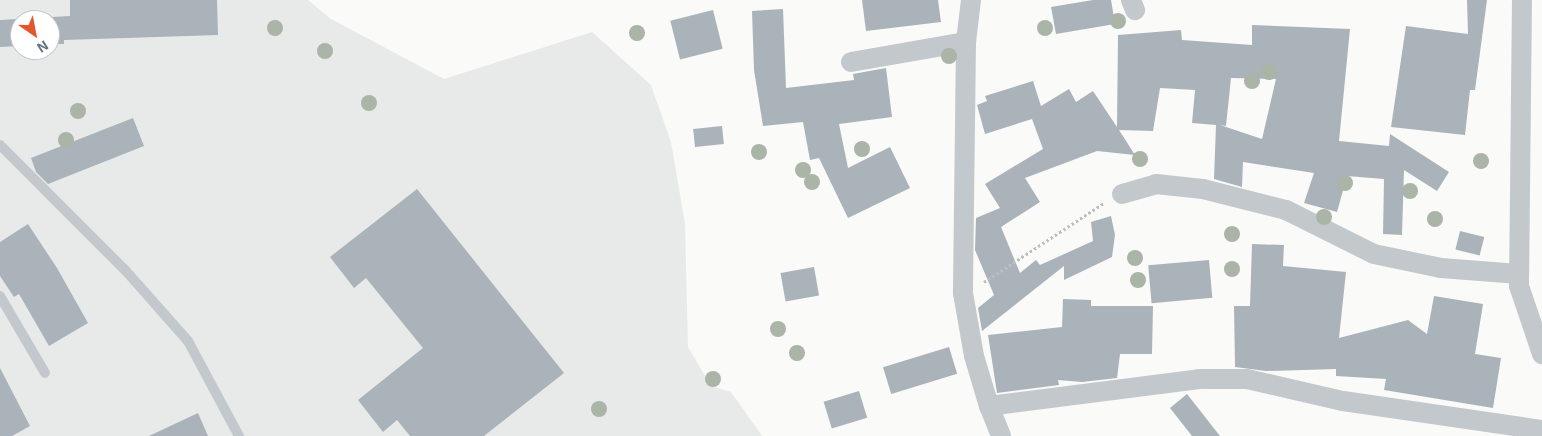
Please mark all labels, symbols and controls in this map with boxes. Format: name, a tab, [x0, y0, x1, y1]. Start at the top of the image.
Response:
north arrow	[10, 10, 60, 60]
text: N	[34, 37, 52, 57]

